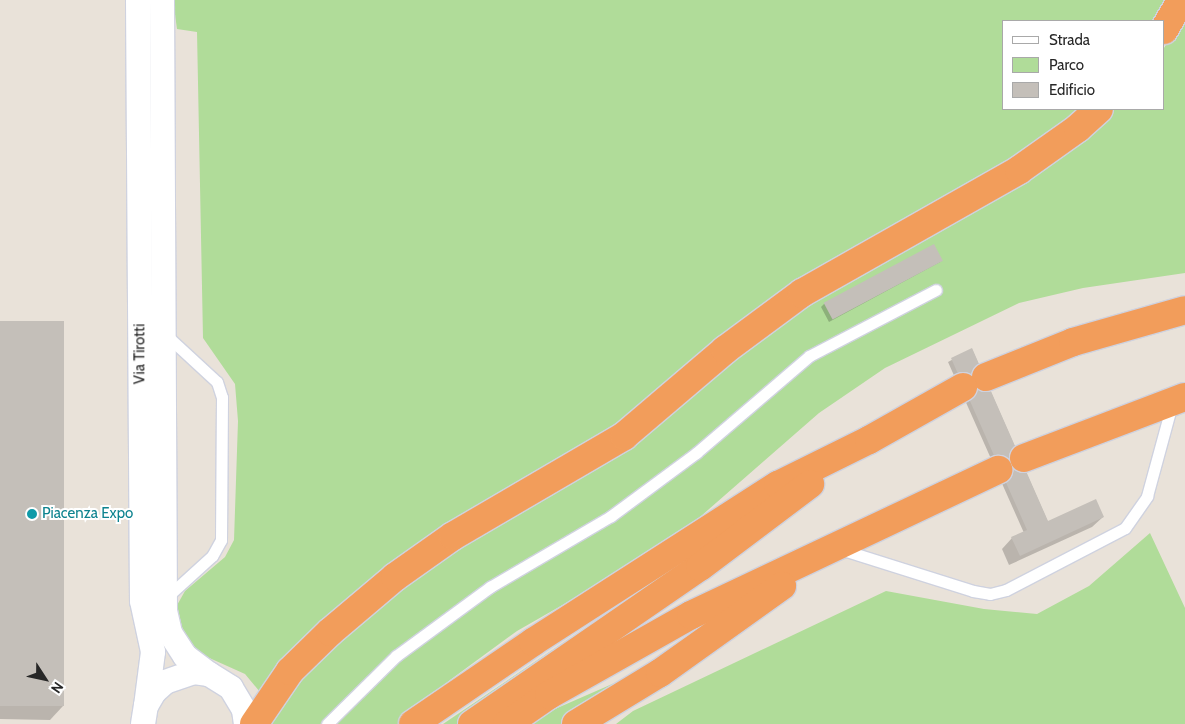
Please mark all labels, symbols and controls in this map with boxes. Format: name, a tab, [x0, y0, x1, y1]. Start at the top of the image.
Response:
legend	[1002, 20, 1165, 110]
text: Strada	[1049, 31, 1090, 49]
text: Parco	[1049, 56, 1084, 74]
text: Edificio	[1049, 81, 1095, 99]
street label: Via Tirotti	[131, 324, 149, 384]
place label: Piacenza Expo	[42, 505, 133, 523]
marker: Piacenza Expo	[26, 508, 38, 520]
north arrow	[20, 654, 70, 704]
text: N	[47, 678, 68, 697]

